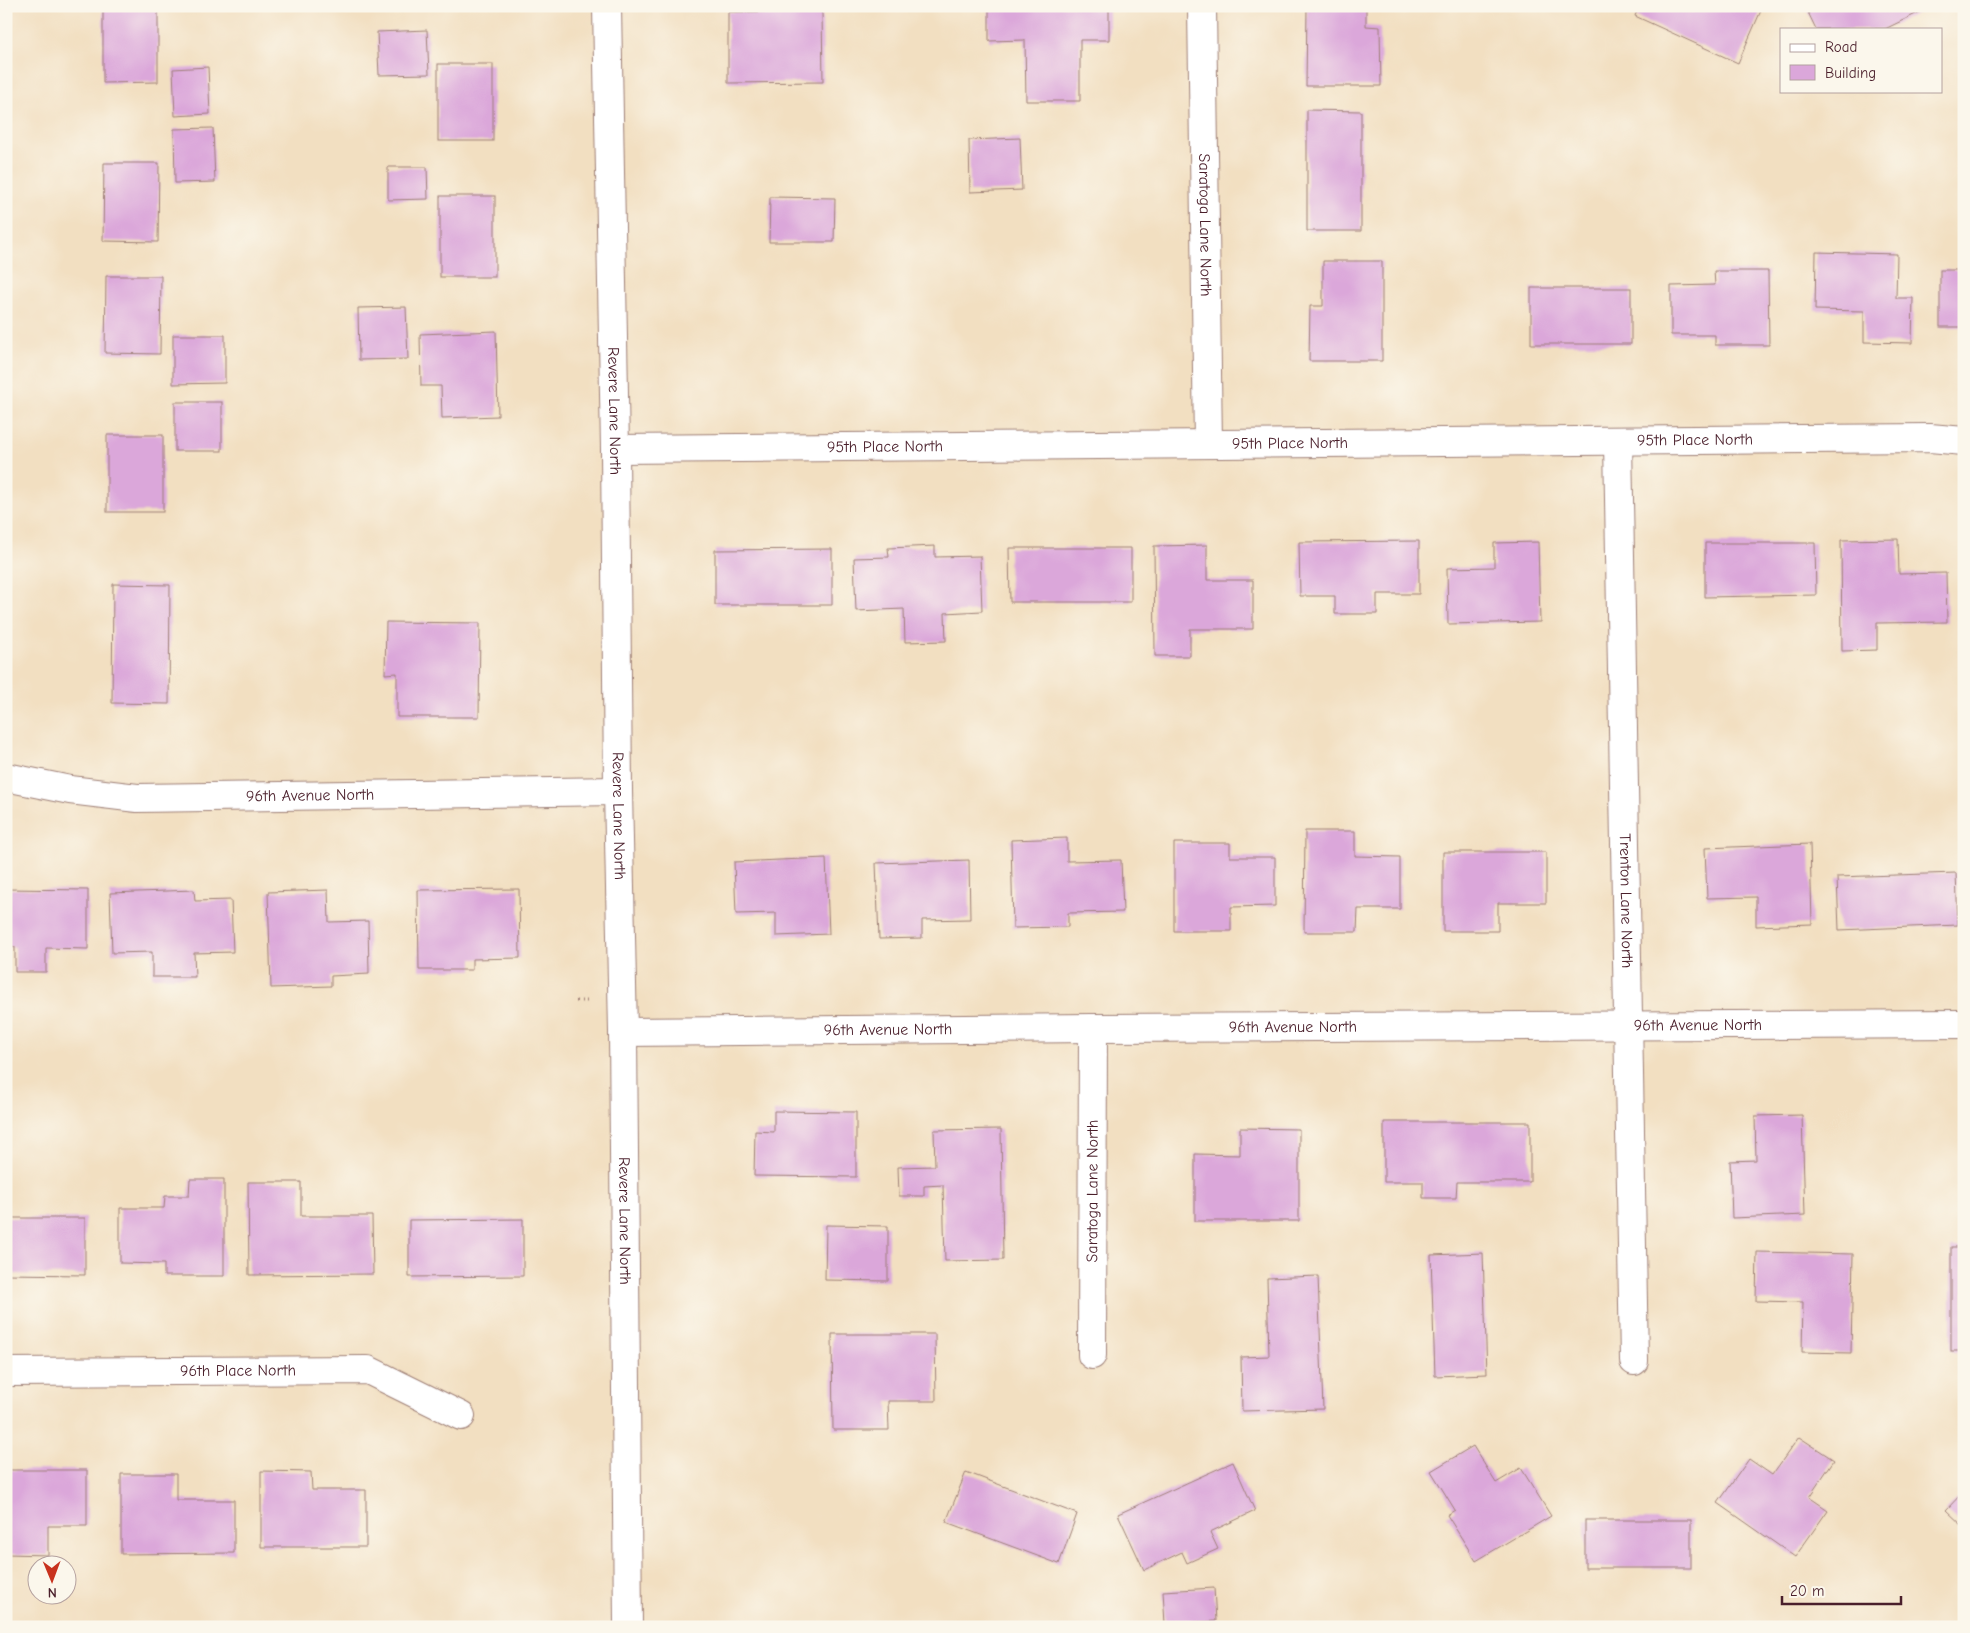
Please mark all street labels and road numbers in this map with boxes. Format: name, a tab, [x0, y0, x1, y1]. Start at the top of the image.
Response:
street label: Saratoga Lane North	[1195, 153, 1215, 297]
street label: Revere Lane North	[604, 347, 624, 475]
street label: 95th Place North	[1637, 430, 1753, 449]
street label: 95th Place North	[1232, 434, 1348, 453]
street label: 95th Place North	[827, 437, 943, 456]
street label: Revere Lane North	[609, 752, 629, 880]
street label: 96th Avenue North	[246, 786, 375, 805]
street label: Trenton Lane North	[1616, 833, 1636, 969]
street label: 96th Avenue North	[1634, 1016, 1762, 1035]
street label: 96th Avenue North	[1229, 1018, 1357, 1036]
street label: 96th Avenue North	[824, 1020, 952, 1039]
street label: Saratoga Lane North	[1083, 1120, 1102, 1262]
street label: Revere Lane North	[615, 1157, 634, 1285]
street label: 96th Place North	[180, 1361, 296, 1380]

